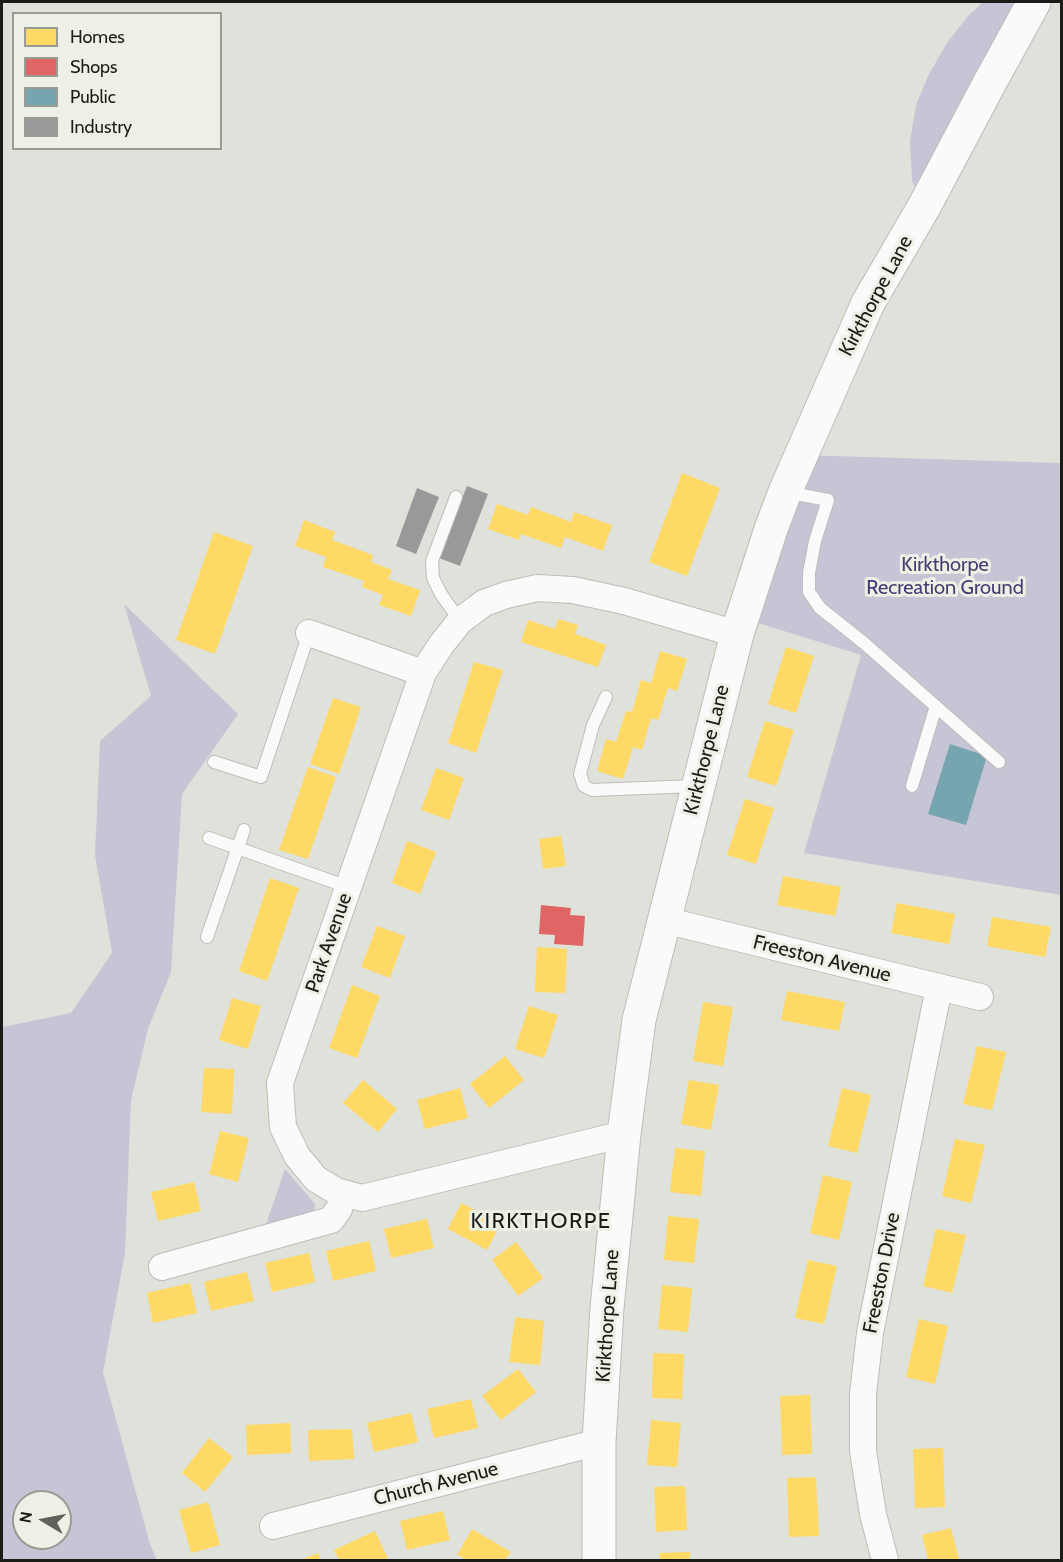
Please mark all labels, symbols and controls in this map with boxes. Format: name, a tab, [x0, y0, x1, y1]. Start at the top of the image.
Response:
legend	[12, 12, 222, 150]
text: Homes	[70, 26, 125, 48]
text: Shops	[70, 56, 118, 78]
text: Public	[70, 86, 116, 108]
text: Industry	[70, 116, 132, 138]
street label: Kirkthorpe Lane	[834, 232, 918, 360]
park label: Kirkthorpe Recreation Ground	[866, 553, 1024, 600]
street label: Kirkthorpe Lane	[679, 683, 735, 817]
street label: Park Avenue	[301, 890, 357, 996]
street label: Freeston Avenue	[751, 930, 893, 988]
district label: KIRKTHORPE	[470, 1209, 612, 1235]
street label: Freeston Drive	[859, 1211, 905, 1335]
street label: Kirkthorpe Lane	[591, 1249, 625, 1383]
street label: Church Avenue	[371, 1457, 501, 1511]
north arrow	[12, 1490, 72, 1550]
text: N	[15, 1510, 36, 1524]

